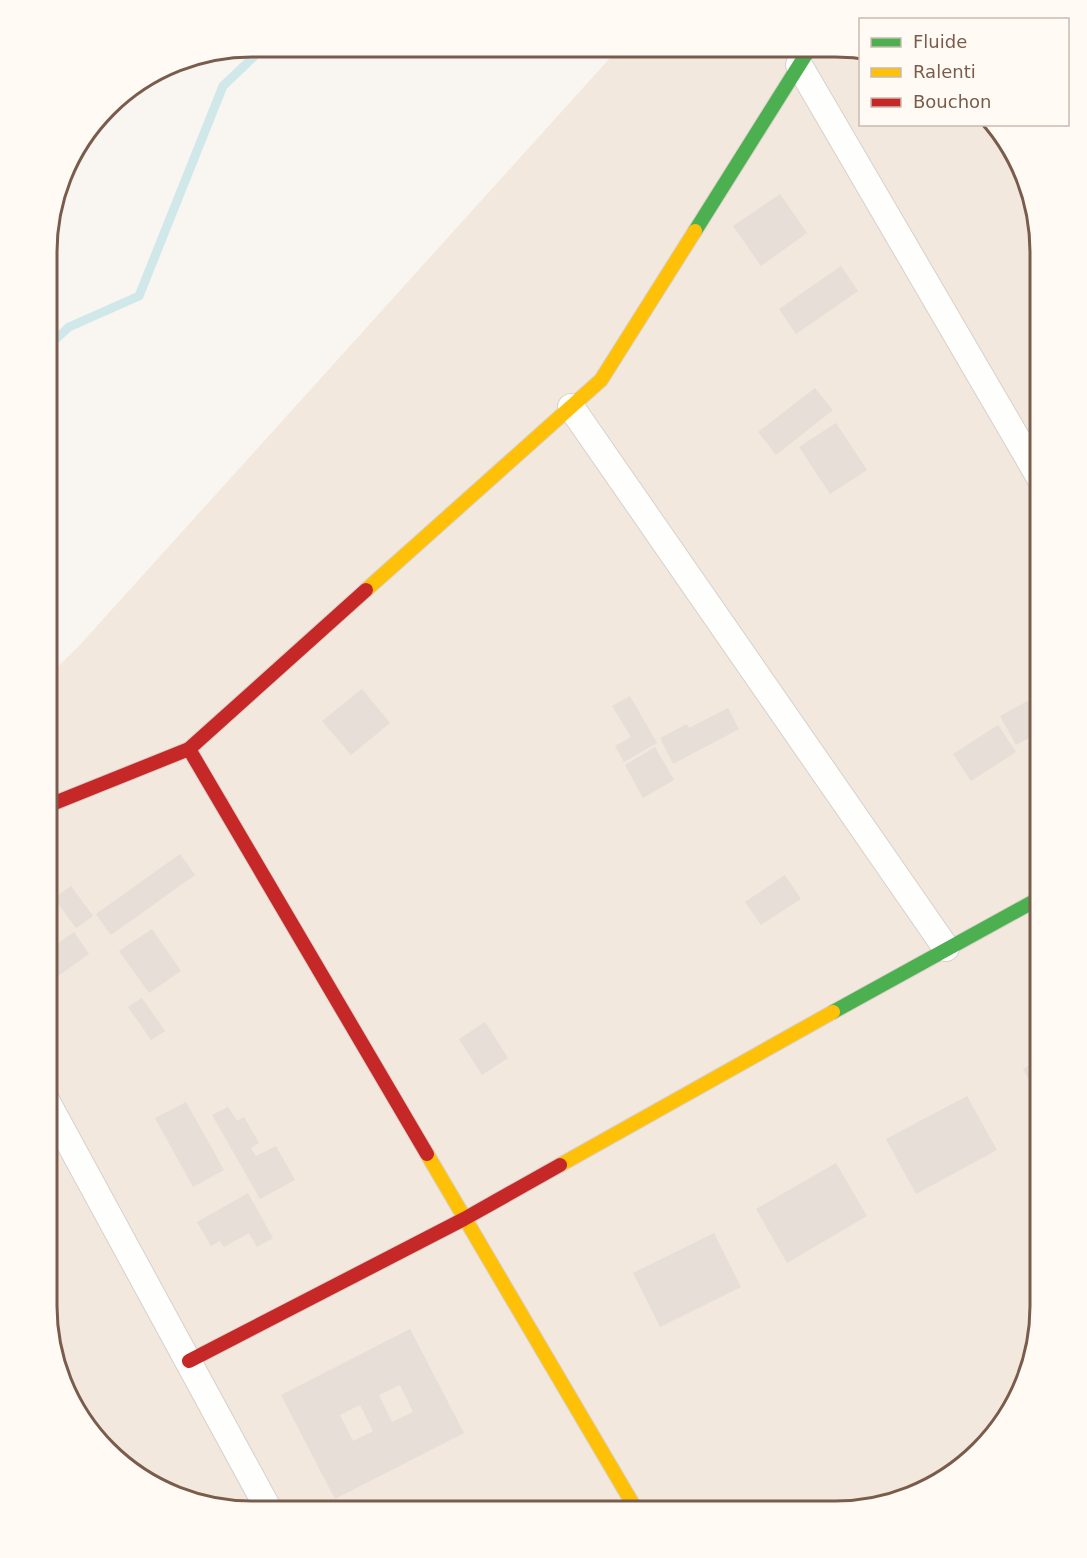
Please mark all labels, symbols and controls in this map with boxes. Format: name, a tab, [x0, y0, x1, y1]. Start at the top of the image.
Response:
legend	[859, 18, 1069, 126]
text: Fluide	[913, 31, 967, 52]
text: Ralenti	[913, 61, 976, 82]
text: Bouchon	[913, 91, 992, 112]

